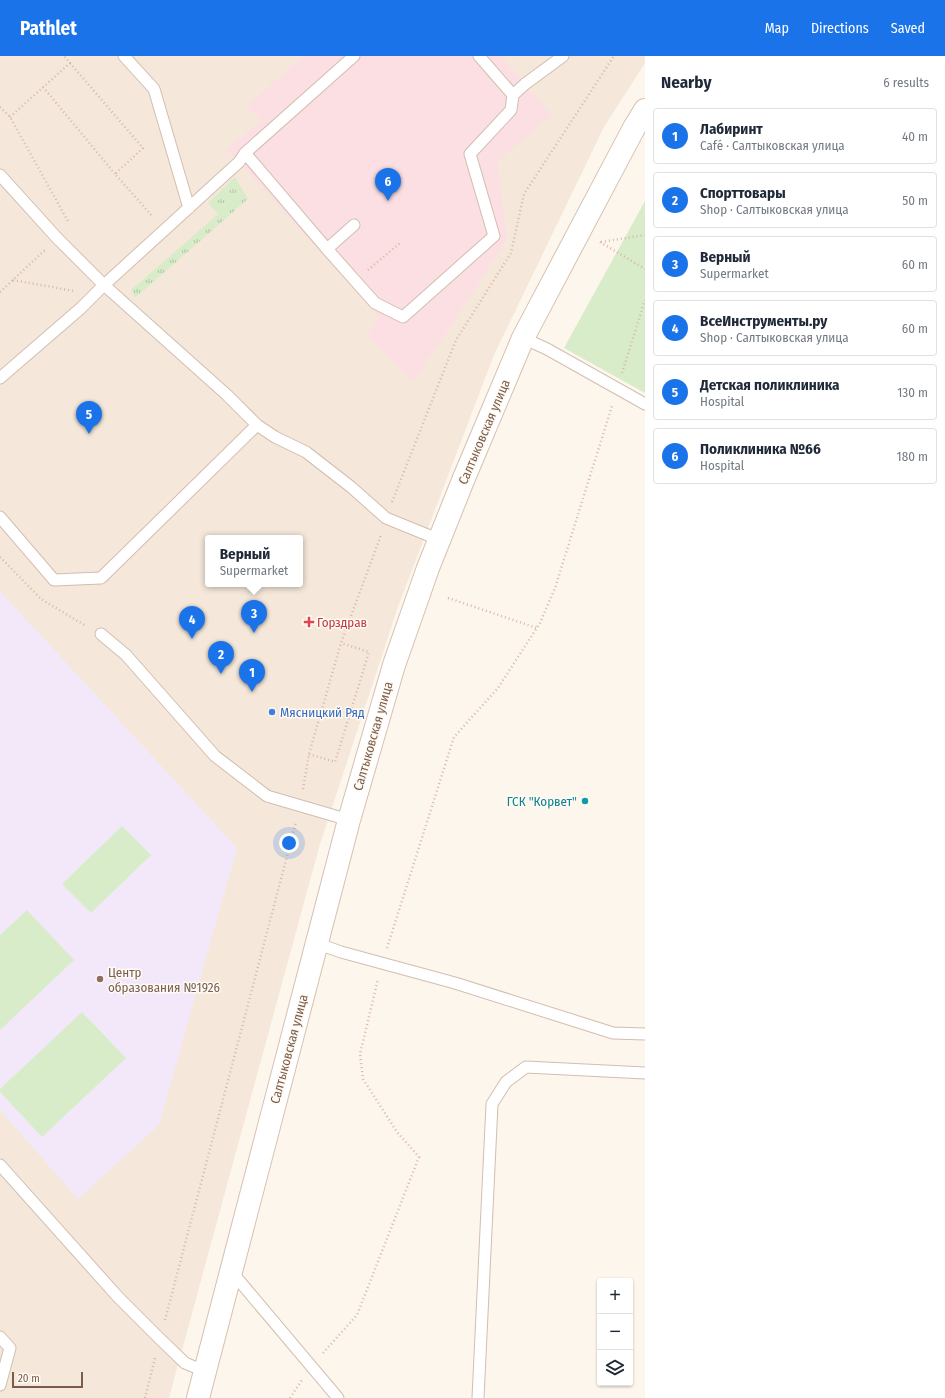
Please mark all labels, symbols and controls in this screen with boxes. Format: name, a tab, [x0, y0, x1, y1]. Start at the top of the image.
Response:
text: Pathlet	[20, 17, 77, 40]
text: Map	[765, 20, 789, 37]
text: Directions	[811, 20, 869, 37]
text: Saved	[891, 20, 925, 37]
text: Nearby	[661, 72, 712, 93]
text: 6 results	[883, 75, 929, 90]
text: Лабиринт	[700, 120, 763, 138]
text: 1	[672, 129, 678, 144]
text: 40 m	[902, 129, 928, 144]
text: Café · Салтыковская улица	[700, 138, 845, 153]
pin: 6	[375, 168, 401, 201]
text: Спорттовары	[700, 184, 786, 202]
text: 2	[672, 193, 678, 208]
text: 50 m	[902, 193, 928, 208]
text: Shop · Салтыковская улица	[700, 202, 849, 217]
text: Верный	[700, 248, 751, 266]
text: 3	[672, 257, 678, 272]
text: 60 m	[902, 257, 928, 272]
text: Supermarket	[700, 266, 769, 281]
text: ВсеИнструменты.ру	[700, 312, 828, 330]
text: 4	[672, 321, 678, 336]
text: 60 m	[902, 321, 928, 336]
text: Shop · Салтыковская улица	[700, 330, 849, 345]
text: Детская поликлиника	[700, 376, 840, 394]
street label: Салтыковская улица	[455, 377, 513, 487]
text: 5	[672, 385, 678, 400]
text: 130 m	[897, 385, 928, 400]
text: Hospital	[700, 394, 744, 409]
pin: 5	[76, 401, 102, 434]
text: Поликлиника №66	[700, 440, 821, 458]
text: 6	[672, 449, 678, 464]
text: 180 m	[897, 449, 928, 464]
text: Hospital	[700, 458, 744, 473]
popup	[205, 535, 303, 587]
text: Верный	[220, 545, 270, 563]
text: Supermarket	[220, 563, 288, 578]
pin: 3	[241, 600, 267, 633]
pin: 4	[179, 606, 205, 639]
place label: Горздрав	[317, 615, 367, 630]
marker: Горздрав	[304, 617, 314, 627]
pin: 2	[208, 641, 234, 674]
pin: 1	[239, 659, 265, 692]
street label: Салтыковская улица	[350, 680, 396, 792]
place label: Мясницкий Ряд	[280, 705, 365, 720]
marker: Мясницкий Ряд	[267, 707, 277, 717]
place label: ГСК "Корвет"	[507, 794, 577, 809]
marker: ГСК "Корвет"	[580, 796, 590, 806]
your location	[279, 833, 299, 853]
place label: Центр образования №1926	[108, 965, 220, 995]
marker: Центр образования №1926	[95, 974, 105, 984]
street label: Салтыковская улица	[267, 993, 311, 1105]
map controls	[597, 1278, 633, 1386]
button: +	[597, 1278, 633, 1314]
button: −	[597, 1314, 633, 1350]
button: layers	[597, 1350, 633, 1386]
scale bar	[12, 1370, 83, 1389]
text: 20 m	[18, 1372, 40, 1385]

